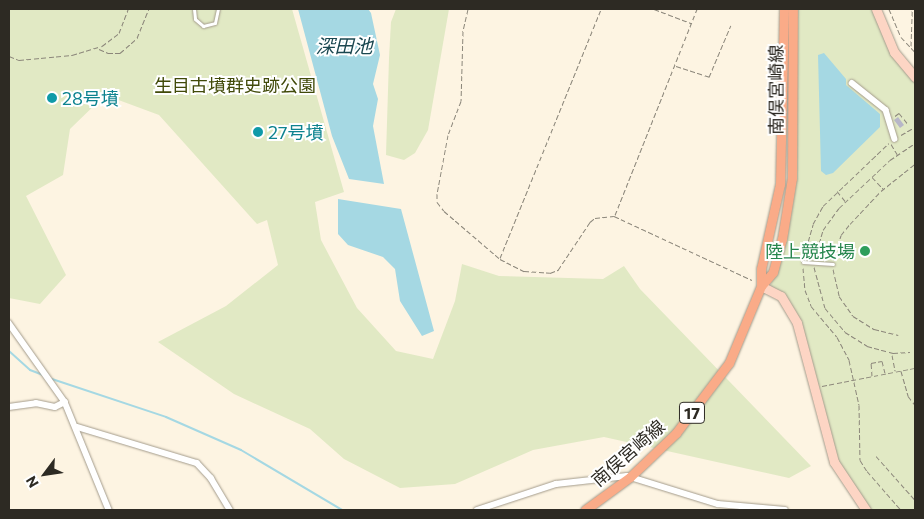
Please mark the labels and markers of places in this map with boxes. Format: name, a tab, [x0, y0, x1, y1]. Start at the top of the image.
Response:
place label: 28号墳	[62, 87, 119, 109]
marker: 28号墳	[46, 92, 58, 104]
place label: 27号墳	[268, 121, 323, 143]
marker: 27号墳	[252, 126, 264, 138]
place label: 陸上競技場	[765, 240, 855, 262]
marker: 陸上競技場	[859, 245, 871, 257]

